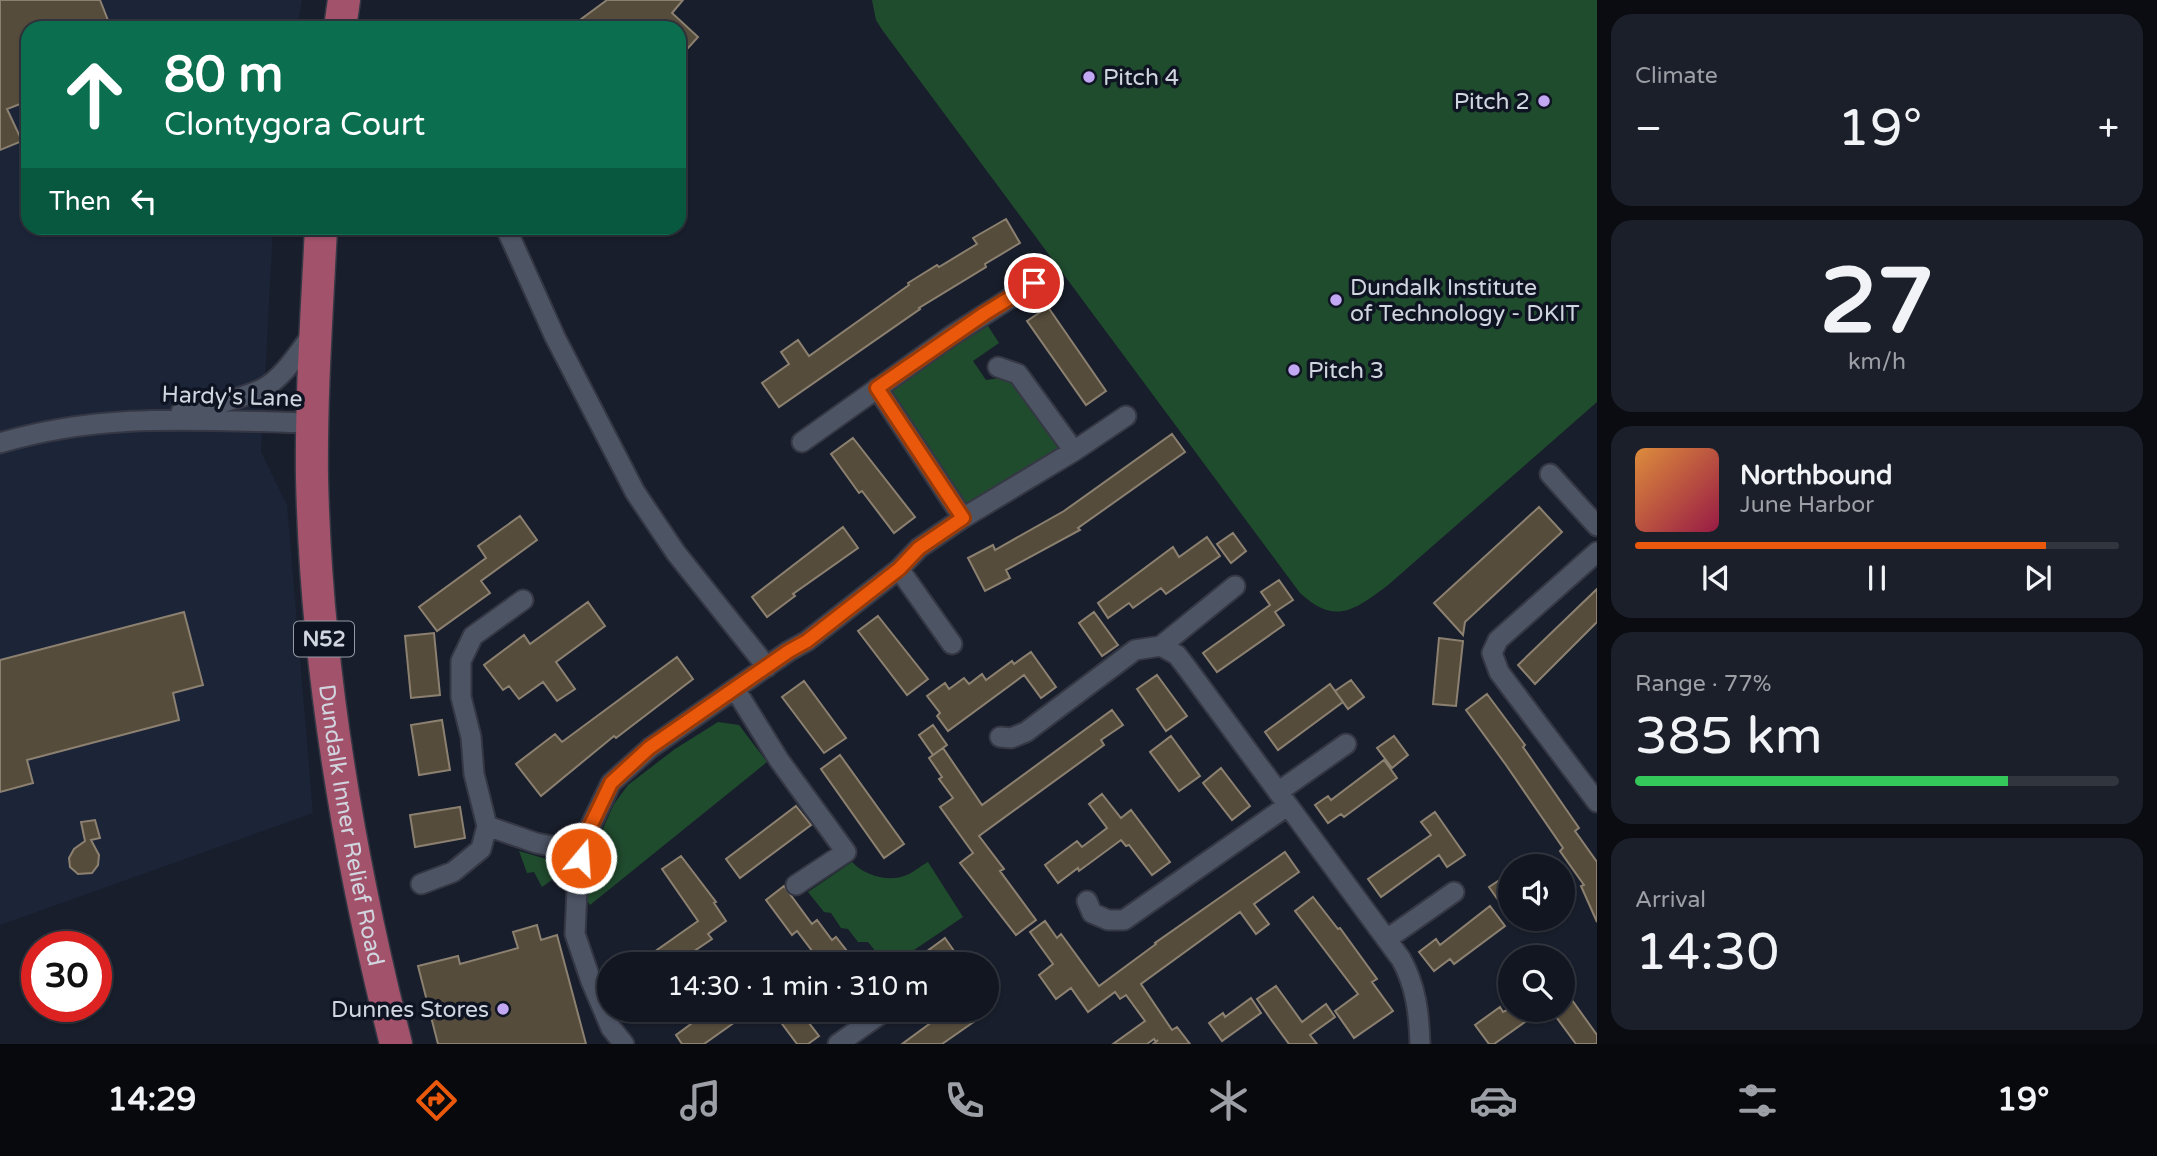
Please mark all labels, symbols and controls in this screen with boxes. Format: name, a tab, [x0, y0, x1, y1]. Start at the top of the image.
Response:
text: 80 m	[164, 46, 283, 105]
icon: ahead	[49, 49, 140, 140]
text: Climate	[1635, 62, 1718, 90]
place label: Pitch 4	[1103, 64, 1179, 92]
marker: Pitch 4	[1081, 69, 1097, 85]
place label: Pitch 2	[1454, 88, 1530, 116]
marker: Pitch 2	[1536, 93, 1552, 109]
text: 19°	[1837, 97, 1922, 160]
text: Clontygora Court	[164, 106, 425, 144]
text: −	[1635, 106, 1662, 152]
text: +	[2098, 106, 2119, 152]
icon: left	[125, 182, 163, 220]
text: Then	[49, 186, 111, 217]
text: 27	[1820, 247, 1934, 357]
pin	[1004, 253, 1064, 313]
icon: arrive	[1015, 264, 1053, 302]
place label: Dundalk Institute of Technology - DKIT	[1350, 274, 1580, 328]
marker: Dundalk Institute of Technology - DKIT	[1328, 292, 1344, 308]
text: km/h	[1848, 348, 1906, 376]
place label: Pitch 3	[1308, 357, 1384, 385]
marker: Pitch 3	[1286, 362, 1302, 378]
street label: Hardy's Lane	[161, 381, 303, 413]
text: Northbound	[1740, 460, 1892, 491]
text: June Harbor	[1740, 491, 1874, 519]
icon: previous	[1697, 559, 1735, 597]
icon: pause	[1858, 559, 1896, 597]
icon: next	[2019, 559, 2057, 597]
road number: N52	[294, 622, 354, 656]
text: Range · 77%	[1635, 670, 1771, 698]
street label: Dundalk Inner Relief Road	[312, 683, 390, 969]
text: 385 km	[1635, 705, 1823, 768]
position arrow	[544, 821, 618, 895]
map controls	[1498, 854, 1575, 1022]
button: sound	[1498, 854, 1575, 931]
text: Arrival	[1635, 886, 1706, 914]
text: 14:30	[1635, 921, 1779, 984]
speed limit sign: 30	[21, 931, 112, 1022]
button: search	[1498, 945, 1575, 1022]
text: 14:30 · 1 min · 310 m	[667, 971, 929, 1002]
place label: Dunnes Stores	[331, 996, 489, 1024]
marker: Dunnes Stores	[495, 1001, 511, 1017]
icon: directions	[412, 1076, 461, 1125]
icon: music	[676, 1076, 725, 1125]
icon: phone	[940, 1076, 989, 1125]
icon: climate	[1204, 1076, 1253, 1125]
icon: car	[1469, 1076, 1518, 1125]
icon: filters	[1733, 1076, 1782, 1125]
text: 14:29	[108, 1081, 196, 1119]
text: 19°	[1997, 1081, 2049, 1119]

